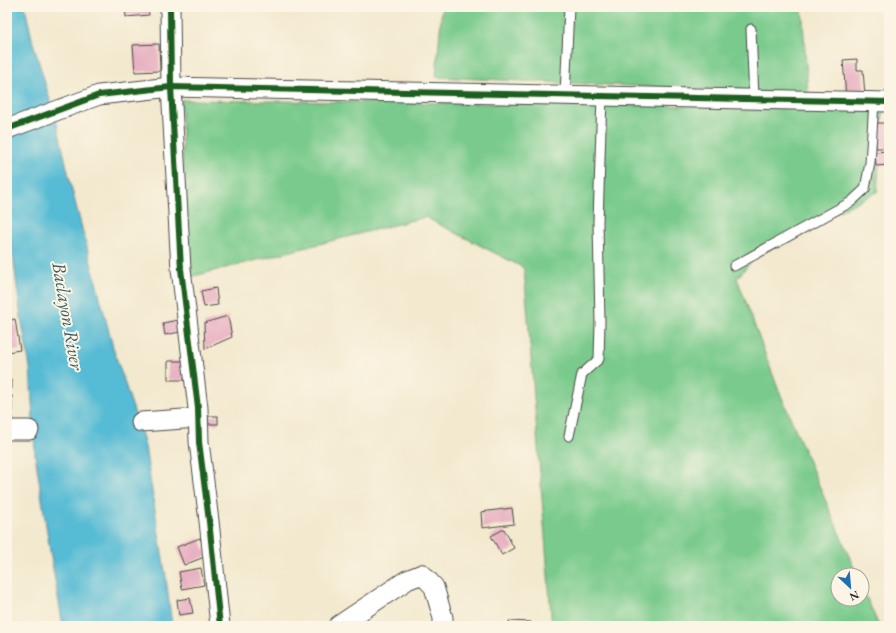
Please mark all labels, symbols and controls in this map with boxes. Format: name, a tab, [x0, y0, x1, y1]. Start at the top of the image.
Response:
water label: Baclayon River	[46, 259, 90, 373]
north arrow	[830, 567, 870, 607]
text: N	[847, 588, 861, 604]

